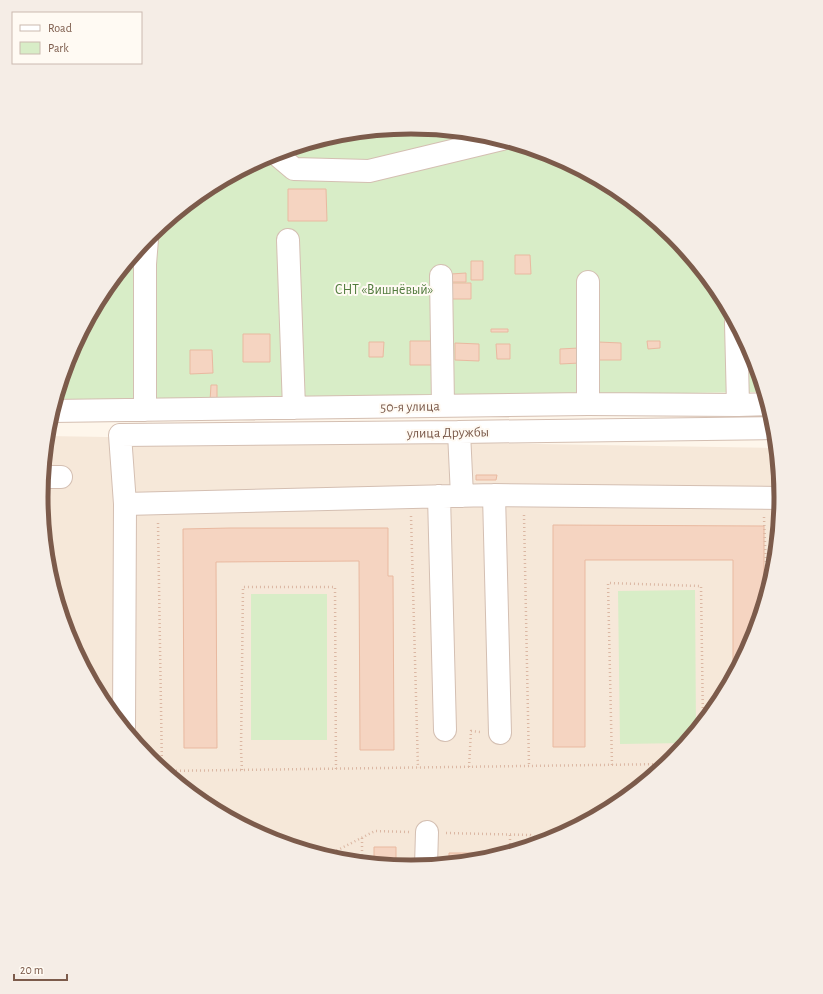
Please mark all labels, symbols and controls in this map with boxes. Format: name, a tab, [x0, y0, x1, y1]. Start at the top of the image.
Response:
legend	[12, 12, 142, 64]
text: Road	[48, 22, 72, 34]
text: Park	[48, 42, 69, 54]
park label: СНТ «Вишнёвый»	[335, 283, 433, 297]
street label: 50-я улица	[380, 399, 441, 415]
street label: улица Дружбы	[406, 425, 489, 441]
scale bar	[14, 956, 67, 982]
text: 20 m	[20, 964, 43, 976]

